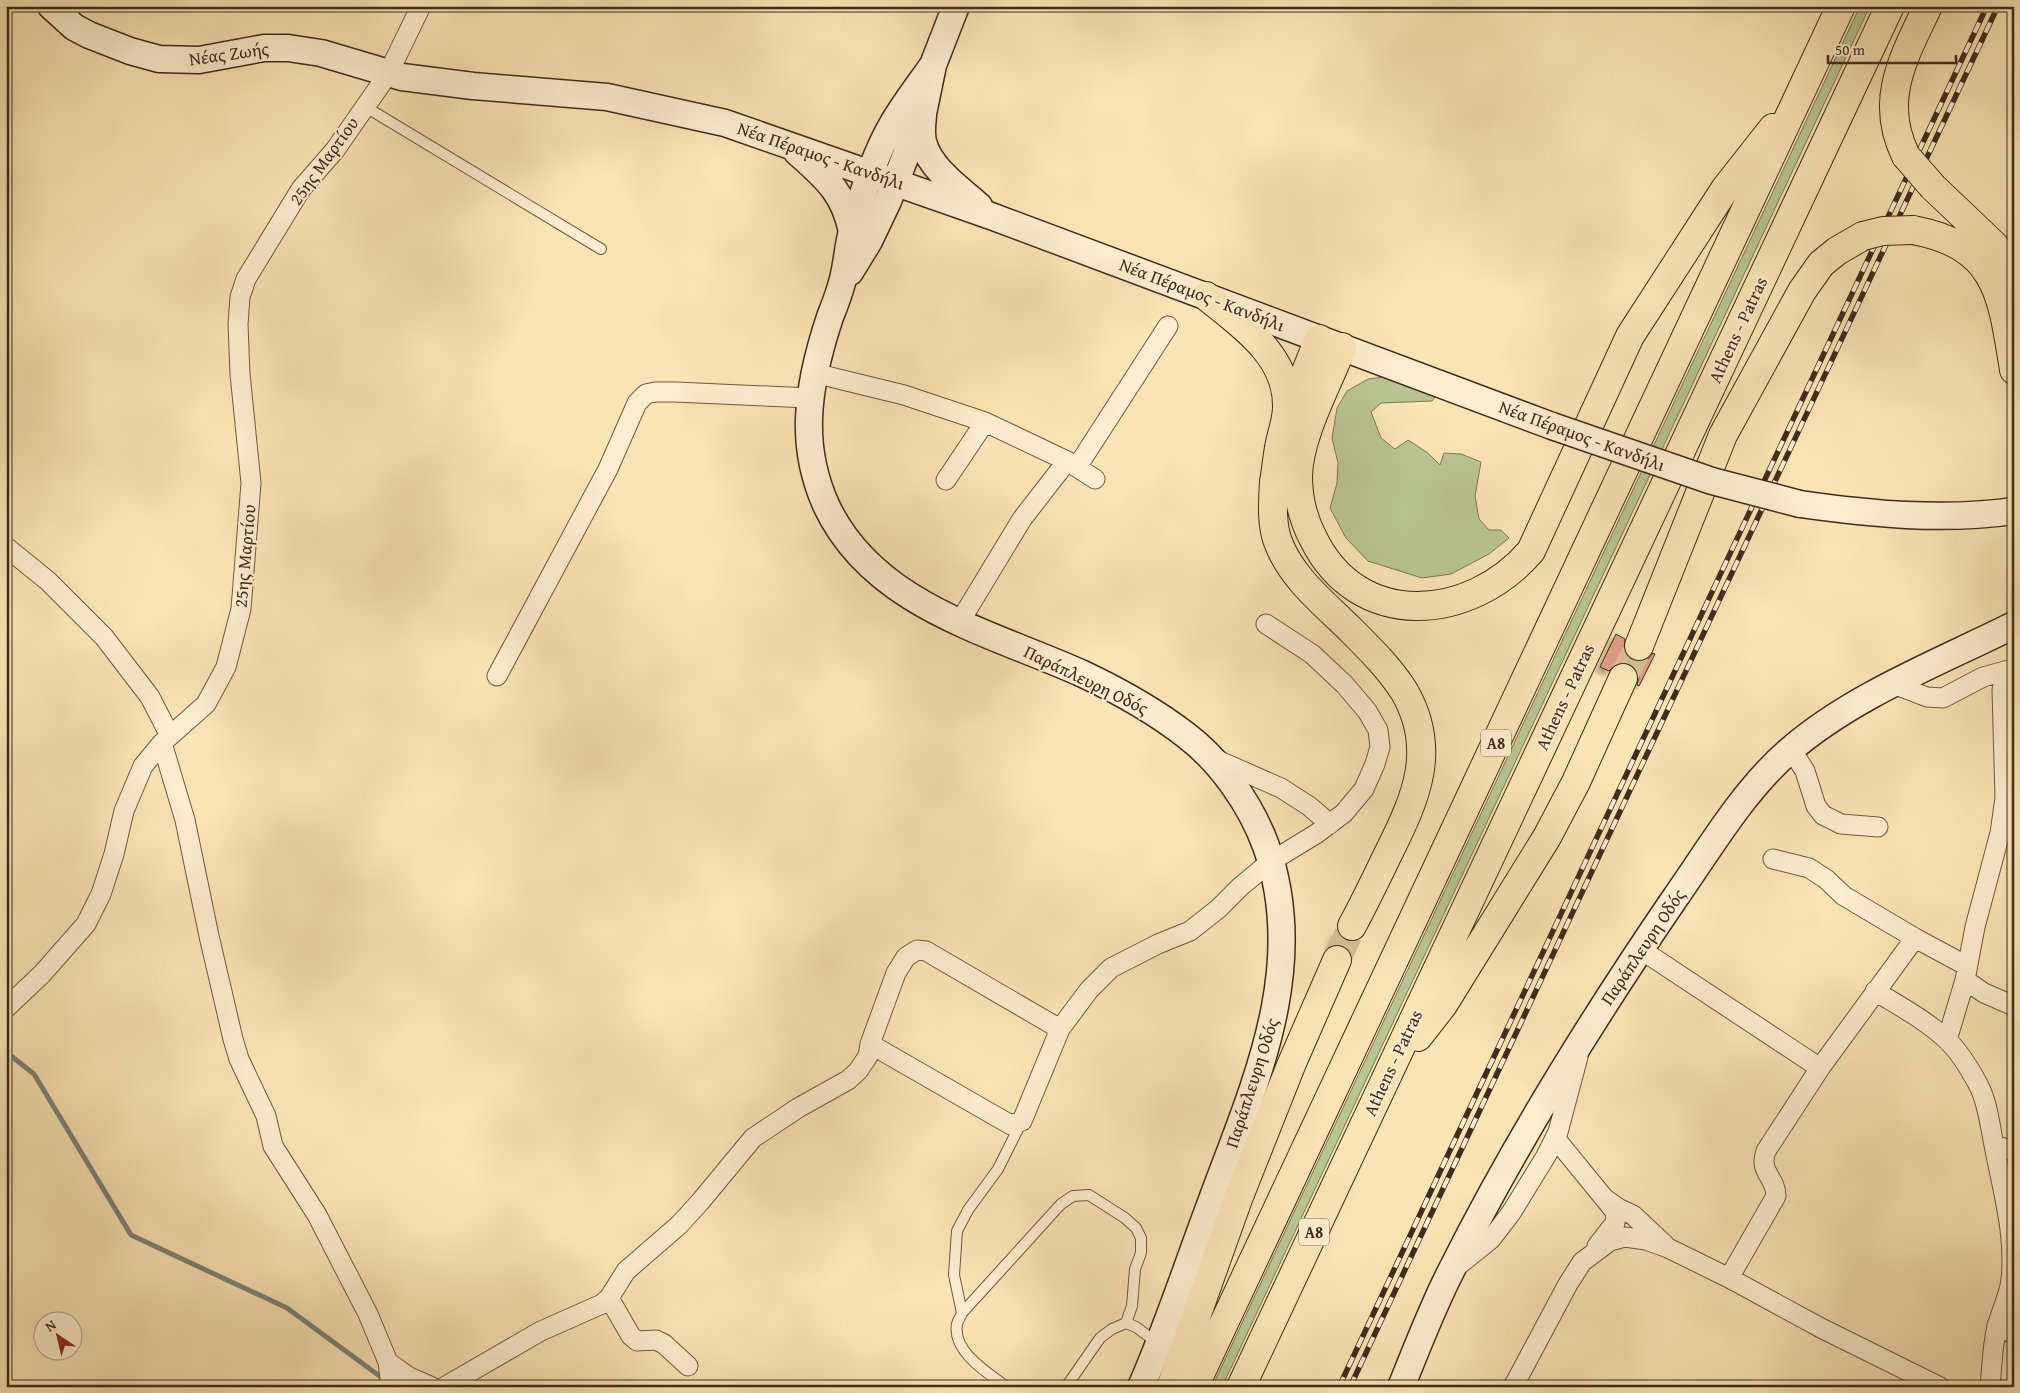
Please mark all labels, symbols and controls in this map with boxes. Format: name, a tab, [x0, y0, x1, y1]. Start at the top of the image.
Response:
scale bar	[1828, 32, 1955, 64]
street label: Νέας Ζωής	[187, 34, 271, 72]
text: 50 m	[1835, 39, 1866, 60]
street label: 25ης Μαρτίου	[282, 111, 365, 211]
street label: Νέα Πέραμος - Κανδήλι	[734, 114, 909, 197]
street label: Νέα Πέραμος - Κανδήλι	[1116, 251, 1289, 339]
street label: Athens - Patras	[1701, 272, 1774, 387]
street label: Νέα Πέραμος - Κανδήλι	[1495, 393, 1669, 478]
street label: 25ης Μαρτίου	[227, 503, 262, 609]
street label: Παράπλευρη Οδός	[1019, 638, 1153, 722]
street label: Athens - Patras	[1528, 639, 1601, 754]
road number: Α8	[1481, 730, 1511, 756]
street label: Παράπλευρη Οδός	[1593, 883, 1692, 1010]
street label: Athens - Patras	[1356, 1005, 1429, 1120]
street label: Παράπλευρη Οδός	[1218, 1014, 1285, 1151]
road number: Α8	[1299, 1218, 1329, 1246]
north arrow	[32, 1310, 82, 1360]
text: N	[41, 1314, 61, 1336]

